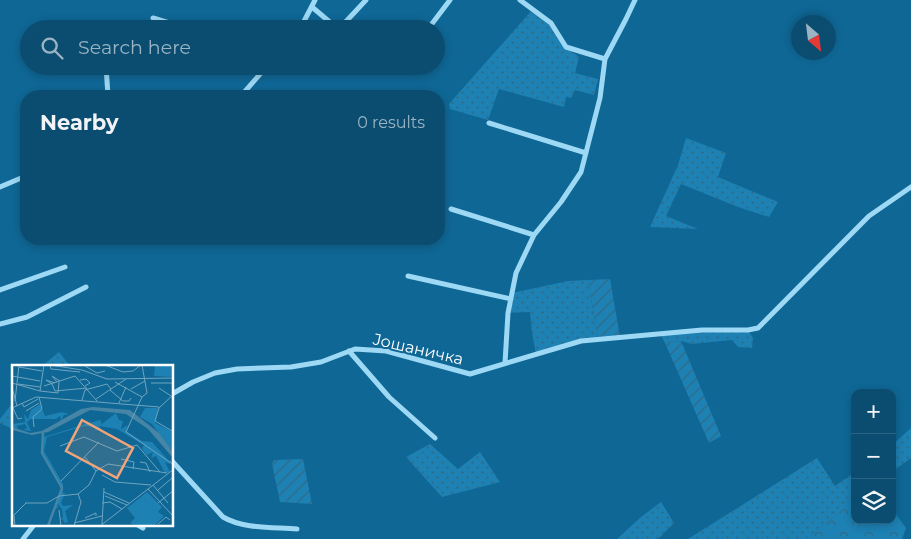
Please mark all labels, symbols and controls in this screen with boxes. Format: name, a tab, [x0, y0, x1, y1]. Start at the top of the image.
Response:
north arrow	[791, 15, 836, 60]
search box	[20, 20, 445, 75]
icon: search	[38, 34, 66, 62]
text: Search here	[78, 36, 191, 59]
text: Nearby	[40, 110, 119, 135]
text: 0 results	[357, 113, 425, 132]
street label: Јошаничка	[371, 329, 465, 369]
inset map	[12, 365, 174, 526]
map controls	[851, 389, 896, 524]
button: +	[851, 389, 896, 434]
button: −	[851, 434, 896, 479]
button: layers	[851, 479, 896, 524]

